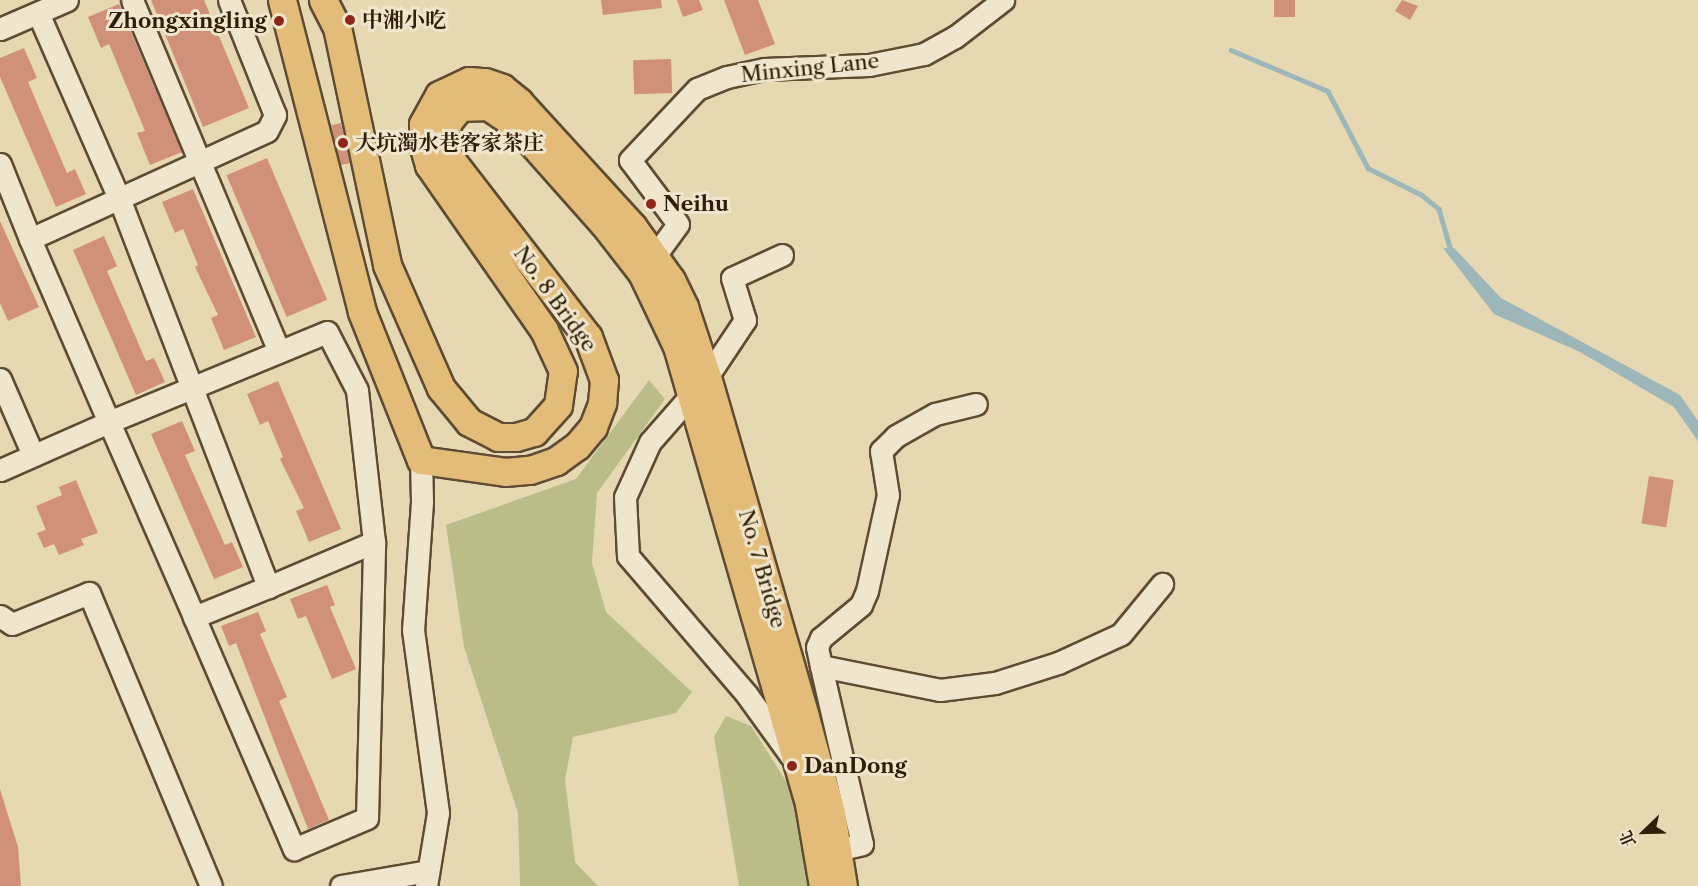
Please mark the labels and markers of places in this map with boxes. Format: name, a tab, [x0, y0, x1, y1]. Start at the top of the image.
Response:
place label: 中湘小吃	[362, 7, 446, 33]
place label: Zhongxingling	[108, 8, 267, 34]
marker: 中湘小吃	[343, 13, 357, 27]
marker: Zhongxingling	[272, 14, 286, 28]
place label: 大坑濁水巷客家茶庄	[355, 130, 544, 156]
marker: 大坑濁水巷客家茶庄	[336, 136, 350, 150]
place label: Neihu	[663, 191, 729, 217]
marker: Neihu	[644, 197, 658, 211]
place label: DanDong	[804, 753, 907, 779]
marker: DanDong	[785, 759, 799, 773]

